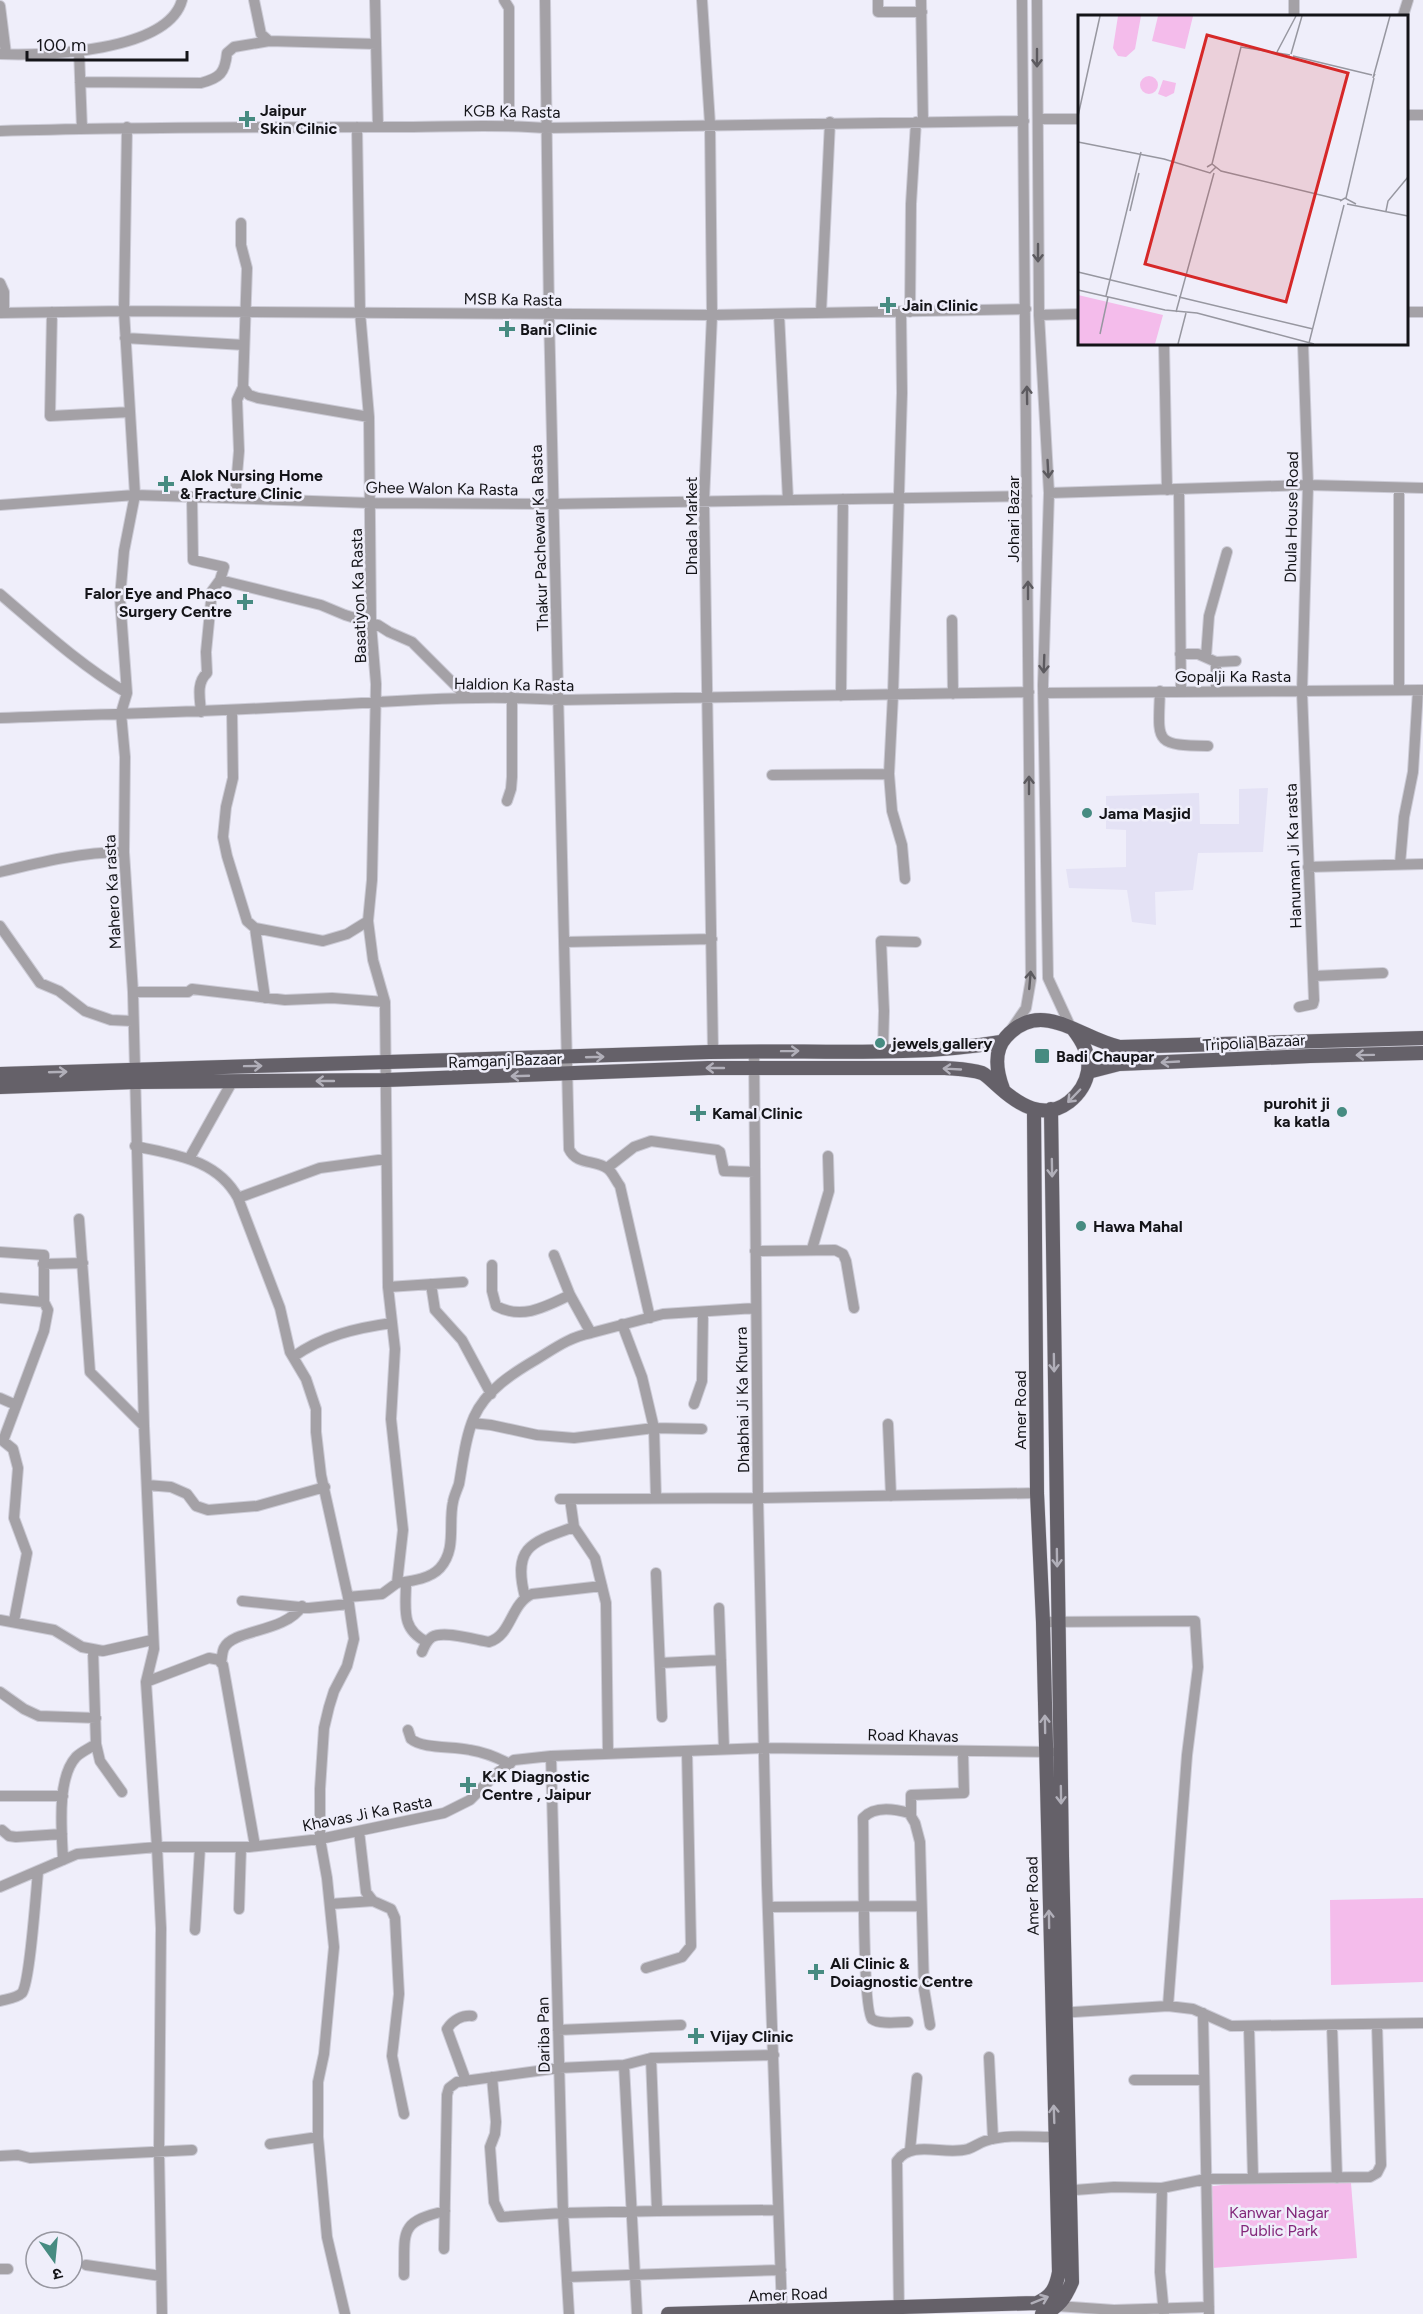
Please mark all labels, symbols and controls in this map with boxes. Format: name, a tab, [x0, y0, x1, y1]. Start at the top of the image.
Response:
inset map	[1078, 15, 1408, 345]
scale bar	[27, 24, 188, 62]
text: 100 m	[36, 34, 86, 56]
one-way arrow	[1032, 48, 1043, 68]
place label: Jaipur Skin Cilnic	[260, 101, 337, 138]
street label: KGB Ka Rasta	[463, 101, 561, 122]
marker: Jaipur Skin Cilnic	[238, 110, 256, 128]
one-way arrow	[1033, 243, 1044, 263]
street label: MSB Ka Rasta	[464, 289, 562, 310]
marker: Jain Clinic	[879, 296, 897, 314]
place label: Jain Clinic	[902, 296, 978, 315]
marker: Bani Clinic	[498, 320, 516, 338]
place label: Bani Clinic	[520, 320, 597, 339]
one-way arrow	[1021, 386, 1032, 406]
street label: Thakur Pachewar Ka Rasta	[527, 444, 552, 632]
street label: Dhula House Road	[1281, 451, 1302, 583]
one-way arrow	[1042, 459, 1053, 479]
place label: Alok Nursing Home & Fracture Clinic	[180, 466, 323, 503]
marker: Alok Nursing Home & Fracture Clinic	[157, 475, 175, 493]
street label: Johari Bazar	[1004, 475, 1023, 563]
street label: Dhada Market	[682, 476, 701, 576]
street label: Ghee Walon Ka Rasta	[366, 478, 518, 499]
street label: Basatiyon Ka Rasta	[347, 528, 370, 664]
one-way arrow	[1022, 581, 1034, 601]
place label: Falor Eye and Phaco Surgery Centre	[84, 584, 232, 621]
marker: Falor Eye and Phaco Surgery Centre	[236, 593, 254, 611]
one-way arrow	[1039, 654, 1050, 674]
street label: Gopalji Ka Rasta	[1175, 667, 1291, 686]
street label: Haldion Ka Rasta	[454, 674, 574, 695]
one-way arrow	[1023, 776, 1035, 796]
street label: Hanuman Ji Ka rasta	[1281, 783, 1306, 929]
place label: Jama Masjid	[1099, 804, 1191, 823]
marker: Jama Masjid	[1080, 806, 1094, 820]
street label: Mahero Ka rasta	[100, 834, 125, 950]
one-way arrow	[1025, 971, 1036, 990]
street label: Tripolia Bazaar	[1202, 1030, 1306, 1055]
place label: jewels gallery	[891, 1034, 993, 1053]
marker: jewels gallery	[873, 1036, 887, 1050]
one-way arrow	[780, 1045, 800, 1057]
marker: Badi Chaupar	[1033, 1047, 1051, 1065]
place label: Badi Chaupar	[1056, 1047, 1154, 1066]
street label: Ramganj Bazaar	[448, 1049, 563, 1072]
one-way arrow	[1355, 1049, 1375, 1060]
one-way arrow	[585, 1051, 605, 1062]
one-way arrow	[1160, 1057, 1180, 1068]
one-way arrow	[243, 1060, 263, 1072]
one-way arrow	[705, 1062, 725, 1074]
one-way arrow	[942, 1063, 962, 1074]
one-way arrow	[48, 1066, 68, 1077]
one-way arrow	[510, 1070, 530, 1082]
one-way arrow	[315, 1075, 335, 1087]
one-way arrow	[1067, 1088, 1082, 1103]
place label: purohit ji ka katla	[1264, 1094, 1330, 1131]
marker: Kamal Clinic	[689, 1104, 707, 1122]
place label: Kamal Clinic	[712, 1104, 803, 1123]
marker: purohit ji ka katla	[1335, 1105, 1349, 1119]
one-way arrow	[1046, 1157, 1058, 1177]
place label: Hawa Mahal	[1093, 1217, 1183, 1236]
marker: Hawa Mahal	[1074, 1219, 1088, 1233]
street label: Dhabhai Ji Ka Khurra	[732, 1327, 753, 1473]
one-way arrow	[1048, 1352, 1060, 1372]
street label: Amer Road	[1011, 1370, 1030, 1450]
one-way arrow	[1052, 1547, 1063, 1567]
one-way arrow	[1039, 1714, 1051, 1734]
street label: Road Khavas	[867, 1725, 959, 1746]
place label: K.K Diagnostic Centre , Jaipur	[482, 1767, 591, 1804]
marker: K.K Diagnostic Centre , Jaipur	[459, 1776, 477, 1794]
one-way arrow	[1055, 1784, 1067, 1804]
street label: Khavas Ji Ka Rasta	[301, 1792, 434, 1835]
street label: Amer Road	[1022, 1856, 1043, 1936]
one-way arrow	[1043, 1909, 1055, 1929]
place label: Ali Clinic & Doiagnostic Centre	[830, 1954, 973, 1991]
marker: Ali Clinic & Doiagnostic Centre	[807, 1963, 825, 1981]
street label: Dariba Pan	[533, 1997, 554, 2073]
marker: Vijay Clinic	[687, 2027, 705, 2045]
place label: Vijay Clinic	[710, 2027, 794, 2046]
one-way arrow	[1049, 2104, 1060, 2124]
park label: Kanwar Nagar Public Park	[1229, 2203, 1330, 2240]
north arrow	[24, 2230, 84, 2290]
text: उ	[50, 2264, 65, 2285]
street label: Amer Road	[748, 2284, 828, 2305]
one-way arrow	[1031, 2294, 1049, 2305]

